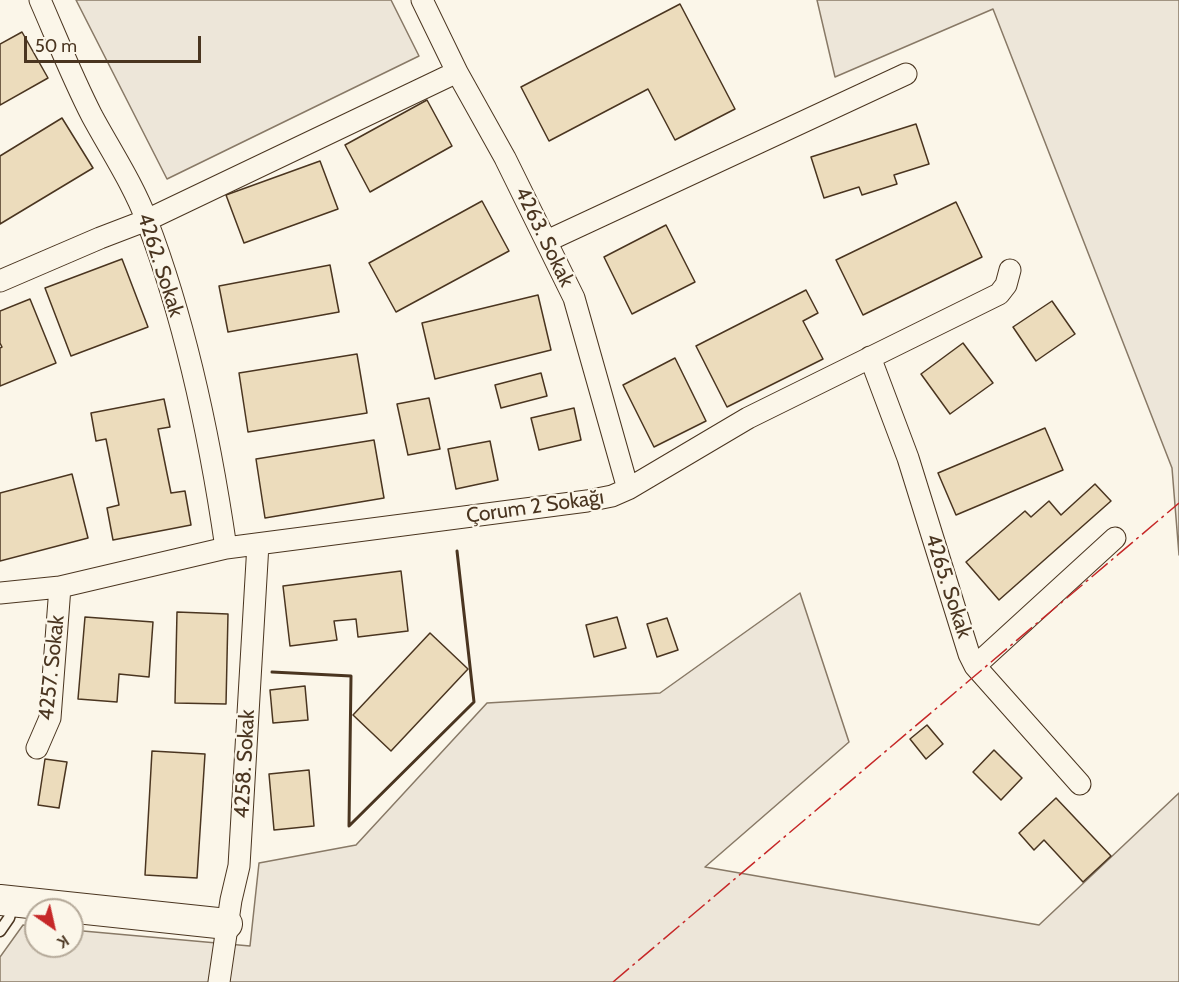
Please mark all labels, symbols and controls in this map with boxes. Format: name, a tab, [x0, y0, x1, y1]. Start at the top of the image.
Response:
scale bar	[27, 24, 204, 62]
text: 50 m	[35, 35, 77, 57]
street label: 4263. Sokak	[509, 183, 579, 291]
street label: 4262. Sokak	[131, 210, 189, 320]
street label: Çorum 2 Sokağı	[465, 485, 605, 529]
street label: 4265. Sokak	[919, 531, 977, 641]
street label: 4257. Sokak	[34, 614, 70, 722]
street label: 4258. Sokak	[230, 709, 260, 819]
north arrow	[24, 898, 84, 958]
text: K	[54, 931, 73, 952]

